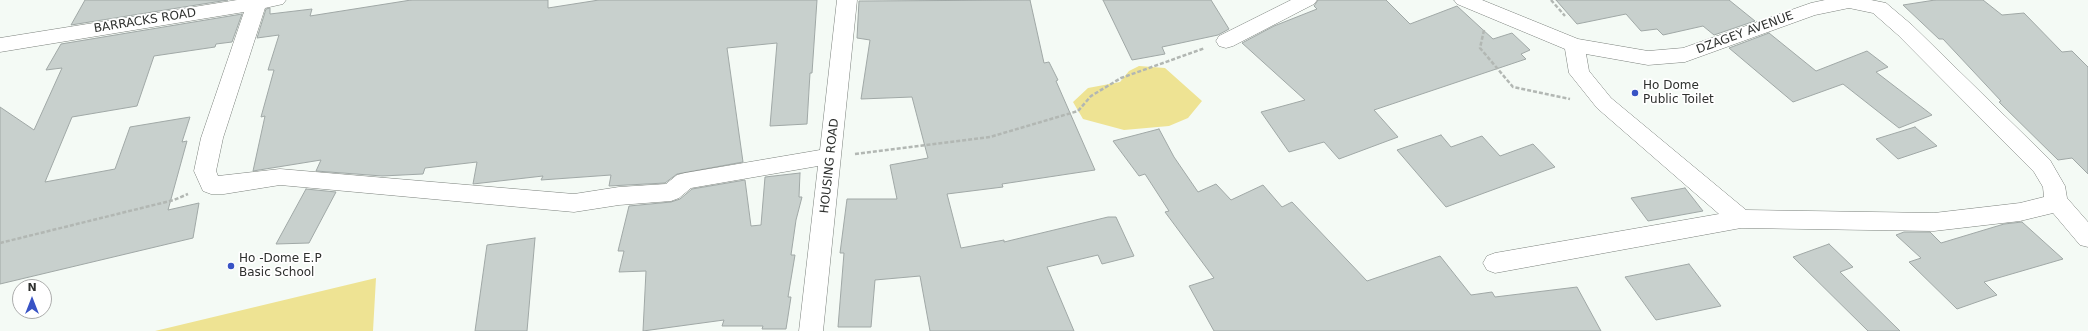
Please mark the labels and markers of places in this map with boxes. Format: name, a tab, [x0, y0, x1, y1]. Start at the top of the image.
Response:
place label: Ho Dome Public Toilet	[1643, 79, 1714, 107]
marker: Ho Dome Public Toilet	[1630, 88, 1640, 98]
place label: Ho -Dome E.P Basic School	[239, 252, 322, 280]
marker: Ho -Dome E.P Basic School	[226, 261, 236, 271]

